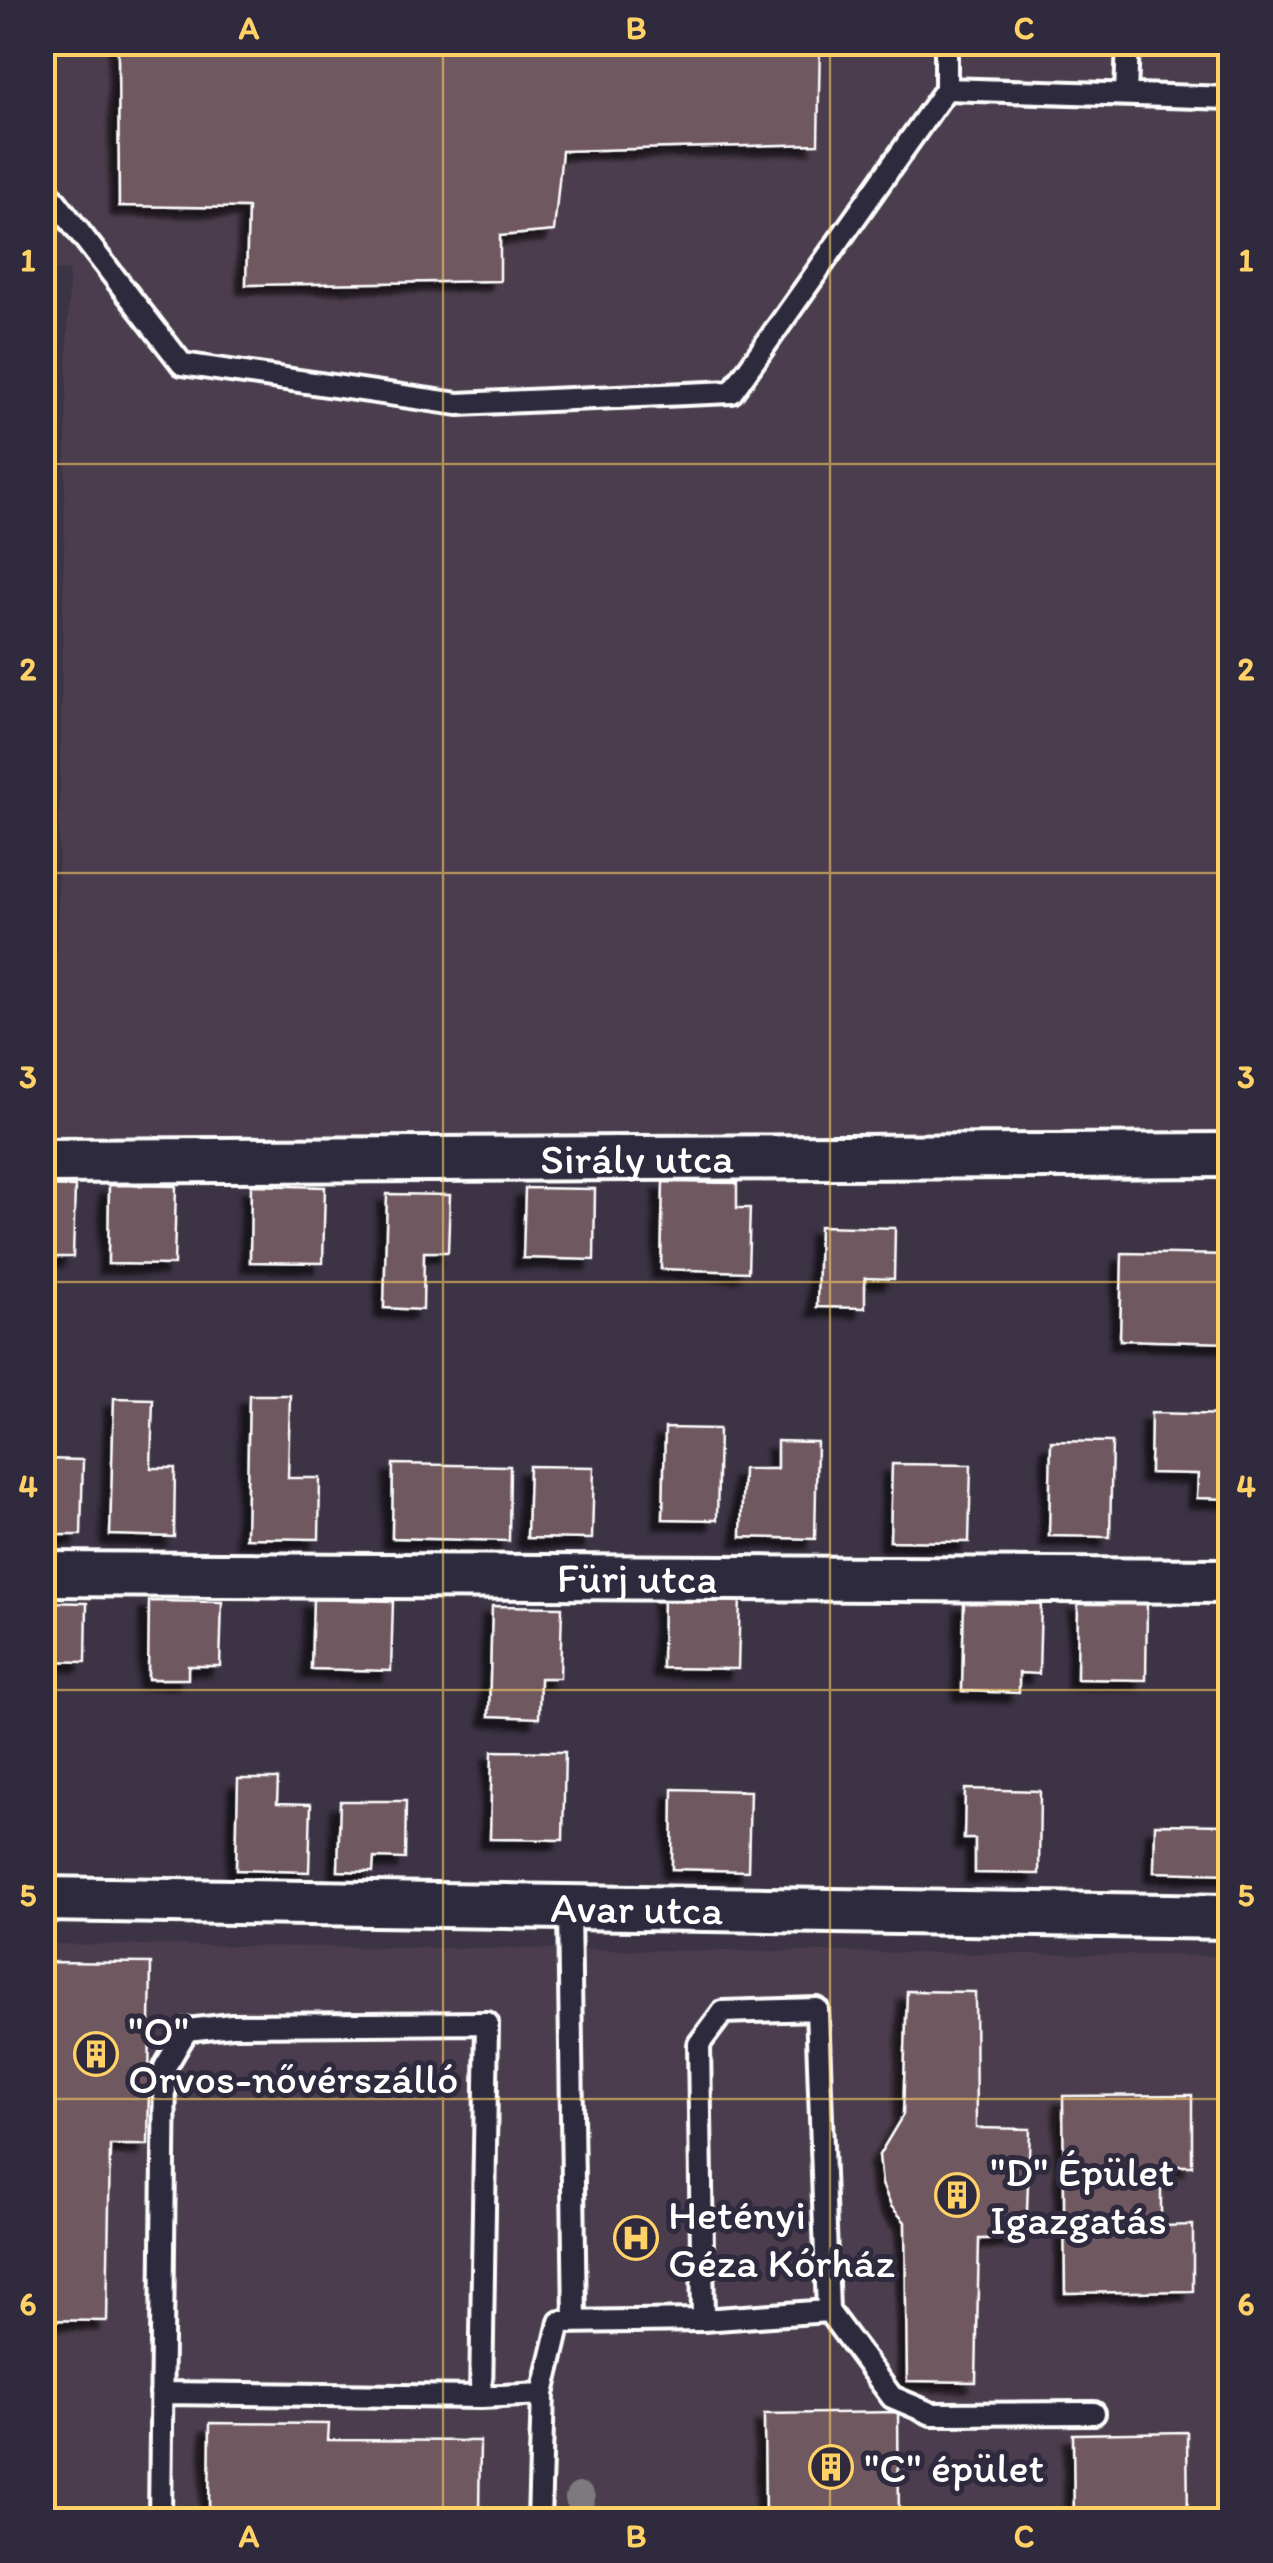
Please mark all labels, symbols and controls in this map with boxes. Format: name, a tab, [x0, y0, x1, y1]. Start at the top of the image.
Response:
text: A	[238, 9, 260, 47]
text: B	[626, 9, 646, 47]
text: C	[1014, 9, 1034, 47]
text: 1	[21, 241, 36, 279]
text: 1	[1239, 241, 1254, 279]
text: 2	[20, 650, 37, 688]
text: 2	[1238, 650, 1255, 688]
text: 3	[19, 1058, 37, 1096]
text: 3	[1237, 1058, 1255, 1096]
street label: Sirály utca	[540, 1132, 734, 1184]
text: 4	[18, 1467, 38, 1505]
text: 4	[1236, 1467, 1256, 1505]
street label: Fürj utca	[557, 1552, 717, 1603]
text: 5	[20, 1876, 37, 1914]
text: 5	[1238, 1876, 1255, 1914]
street label: Avar utca	[550, 1881, 724, 1935]
place label: "O" Orvos-nővérszálló	[128, 2005, 458, 2104]
building icon: "O" Orvos-nővérszálló	[73, 2031, 119, 2077]
place label: "D" Épület Igazgatás	[990, 2146, 1174, 2245]
building icon: "D" Épület Igazgatás	[934, 2172, 980, 2218]
place label: Hetényi Géza Kórház	[668, 2189, 895, 2288]
hospital icon: Hetényi Géza Kórház	[613, 2215, 659, 2261]
text: 6	[20, 2285, 37, 2323]
text: 6	[1238, 2285, 1255, 2323]
place label: "C" épület	[864, 2442, 1044, 2493]
building icon: "C" épület	[808, 2444, 854, 2490]
text: A	[238, 2517, 260, 2555]
text: B	[626, 2517, 646, 2555]
text: C	[1014, 2517, 1034, 2555]

